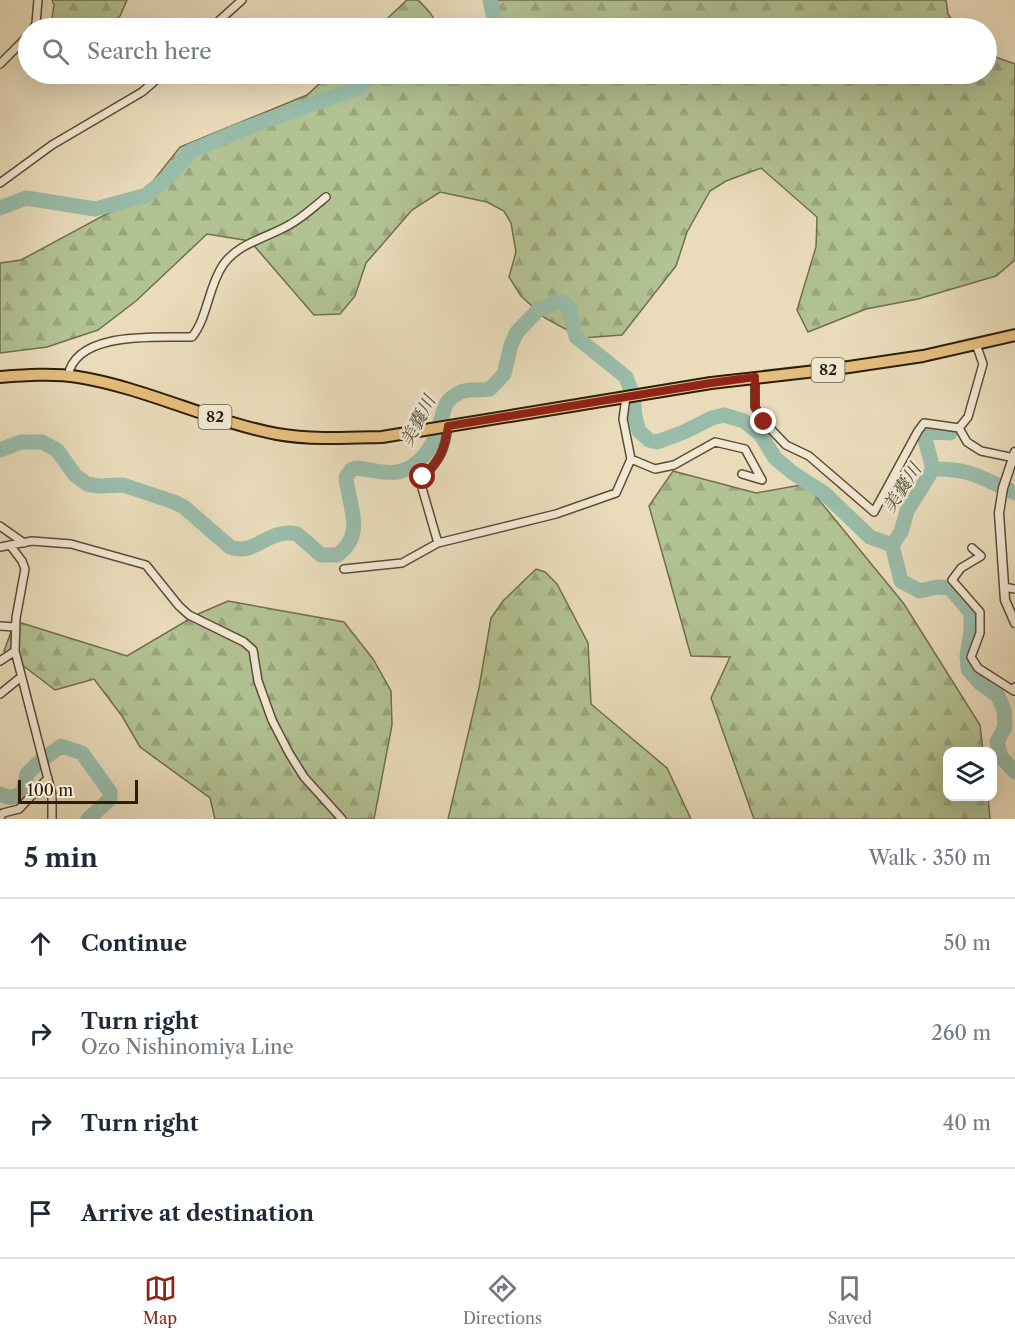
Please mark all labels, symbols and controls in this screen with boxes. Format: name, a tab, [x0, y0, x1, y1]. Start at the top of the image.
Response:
search box	[18, 18, 997, 84]
icon: search	[39, 35, 72, 68]
text: Search here	[87, 38, 212, 65]
road number: 82	[812, 358, 844, 382]
water label: 美嚢川	[396, 390, 441, 450]
road number: 82	[198, 405, 232, 429]
route end	[750, 408, 776, 434]
water label: 美嚢川	[878, 458, 927, 517]
route start	[409, 463, 435, 489]
map controls	[943, 747, 997, 801]
button: layers	[943, 747, 997, 801]
scale bar	[18, 777, 138, 804]
text: 100 m	[27, 780, 73, 800]
text: 5 min	[24, 842, 98, 874]
text: Walk · 350 m	[868, 846, 991, 870]
icon: ahead	[24, 927, 57, 960]
text: Continue	[81, 930, 187, 957]
text: 50 m	[944, 931, 991, 955]
text: Turn right	[81, 1008, 199, 1035]
icon: right	[24, 1017, 57, 1050]
text: 260 m	[931, 1021, 991, 1045]
text: Ozo Nishinomiya Line	[81, 1035, 294, 1059]
icon: right	[24, 1107, 57, 1140]
text: Turn right	[81, 1110, 199, 1137]
text: 40 m	[943, 1111, 991, 1135]
icon: arrive	[24, 1197, 57, 1230]
text: Arrive at destination	[81, 1200, 314, 1227]
tab: Map	[143, 1272, 177, 1328]
tab: Directions	[463, 1272, 542, 1328]
tab: Saved	[828, 1272, 872, 1328]

